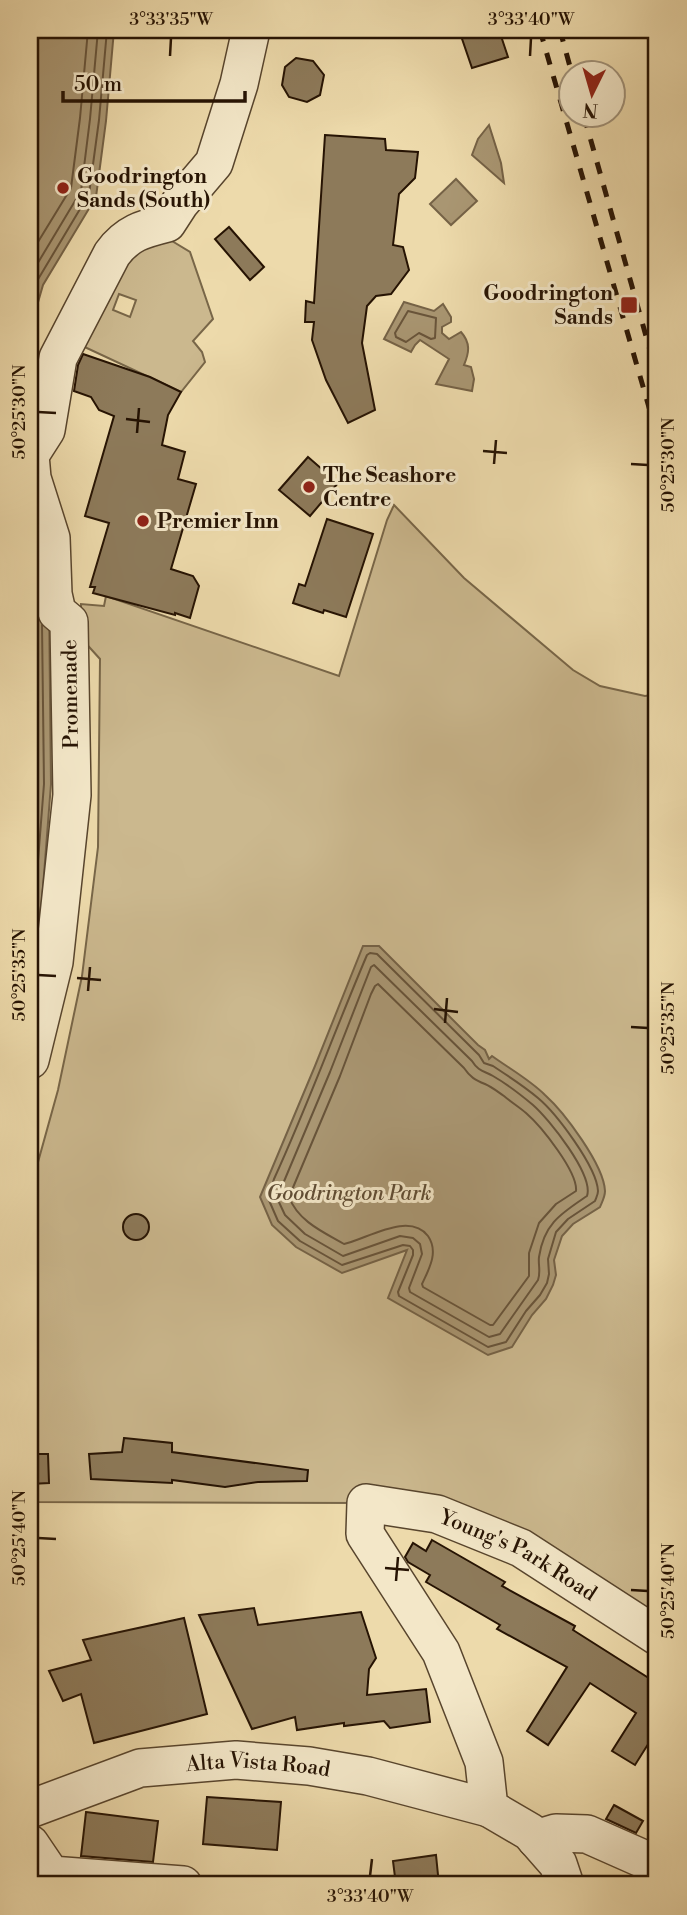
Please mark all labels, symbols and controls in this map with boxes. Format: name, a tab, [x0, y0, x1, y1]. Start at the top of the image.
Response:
text: 3°33'35"W	[129, 8, 214, 31]
text: 3°33'40"W	[488, 8, 575, 31]
scale bar	[63, 60, 245, 104]
north arrow	[558, 60, 628, 130]
text: 50 m	[74, 72, 122, 98]
text: N	[582, 97, 599, 123]
place label: Goodrington Sands (South)	[77, 164, 210, 214]
marker: Goodrington Sands (South)	[55, 180, 71, 196]
place label: Goodrington Sands	[483, 281, 613, 331]
marker: Goodrington Sands	[619, 295, 639, 315]
text: 50°25'30"N	[8, 364, 31, 459]
text: 50°25'30"N	[657, 417, 680, 512]
place label: The Seashore Centre	[323, 463, 456, 513]
marker: The Seashore Centre	[301, 479, 317, 495]
place label: Premier Inn	[157, 509, 279, 535]
marker: Premier Inn	[135, 513, 151, 529]
street label: Promenade	[57, 639, 85, 749]
text: 50°25'35"N	[8, 928, 31, 1021]
text: 50°25'35"N	[657, 981, 680, 1074]
park label: Goodrington Park	[267, 1181, 431, 1207]
text: 50°25'40"N	[8, 1490, 31, 1586]
street label: Young's Park Road	[435, 1504, 601, 1608]
text: 50°25'40"N	[657, 1543, 680, 1639]
street label: Alta Vista Road	[184, 1747, 332, 1783]
text: 3°33'40"W	[327, 1885, 414, 1908]

